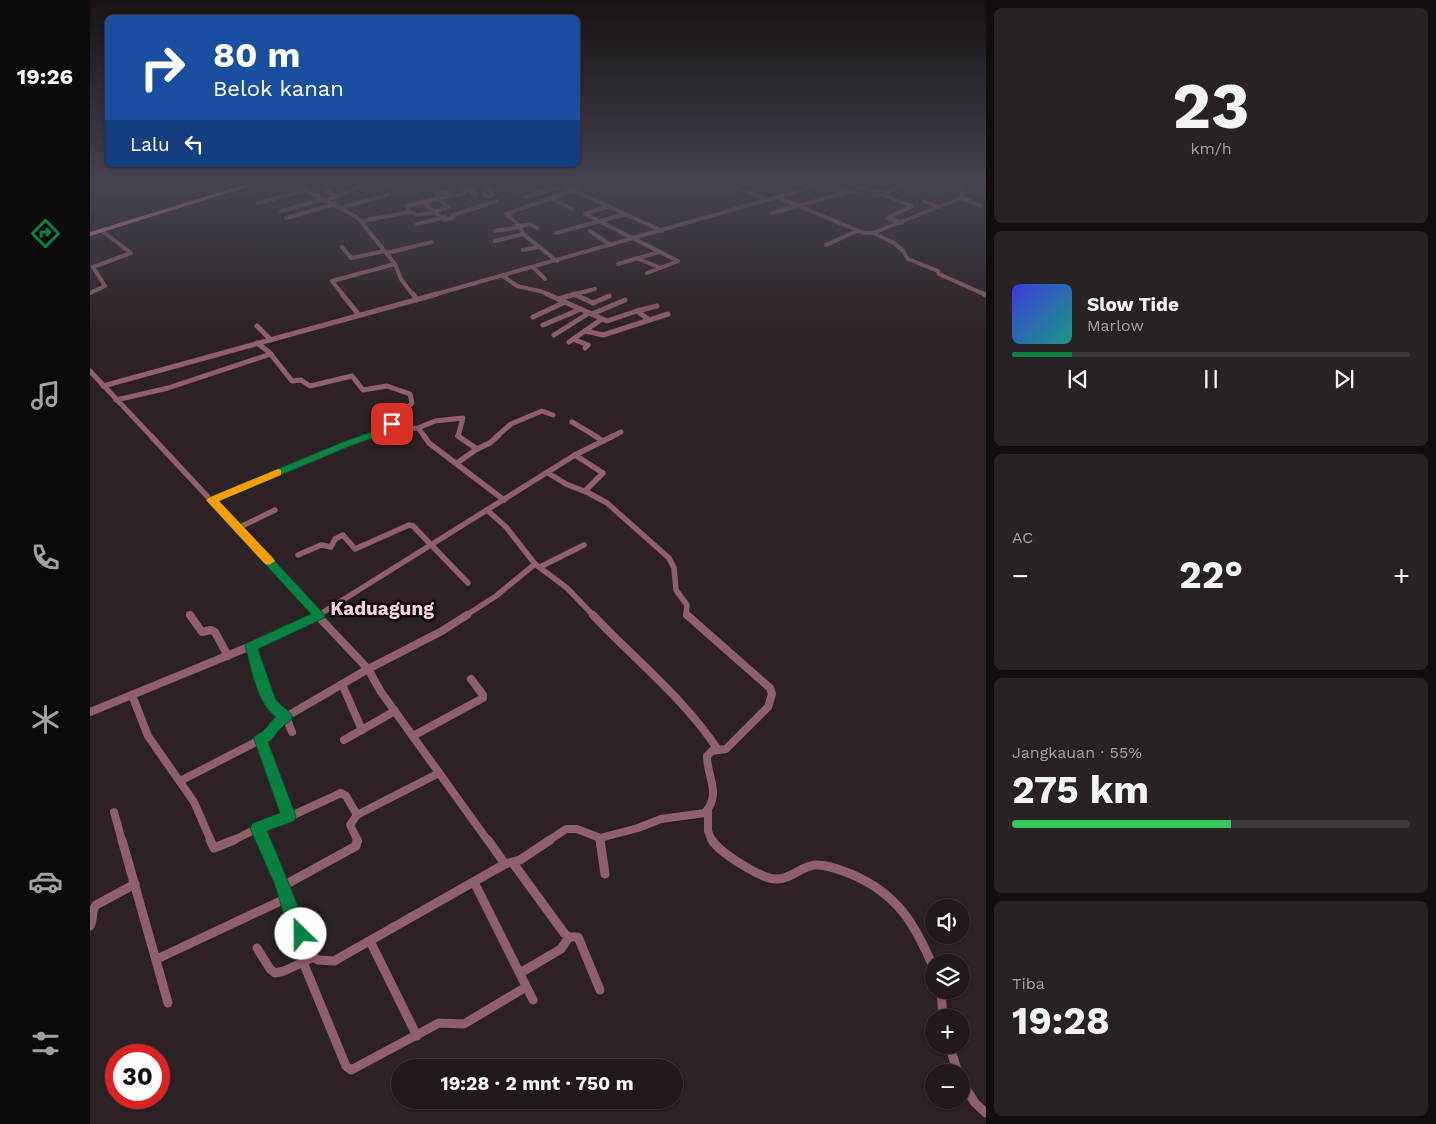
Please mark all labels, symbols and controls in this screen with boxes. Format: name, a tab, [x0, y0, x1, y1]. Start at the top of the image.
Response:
text: 80 m	[213, 34, 300, 76]
icon: right	[130, 35, 195, 100]
text: 19:26	[17, 64, 73, 89]
text: 23	[1172, 68, 1250, 144]
text: Belok kanan	[213, 76, 344, 101]
icon: left	[180, 130, 208, 158]
text: Lalu	[130, 133, 170, 156]
text: km/h	[1190, 139, 1232, 158]
icon: directions	[28, 216, 63, 251]
text: Slow Tide	[1087, 293, 1179, 316]
text: Marlow	[1087, 316, 1144, 335]
icon: previous	[1064, 365, 1092, 393]
icon: pause	[1197, 365, 1225, 393]
icon: next	[1330, 365, 1358, 393]
icon: music	[28, 378, 63, 413]
pin	[371, 403, 413, 445]
icon: arrive	[378, 410, 406, 438]
text: AC	[1012, 528, 1033, 547]
icon: phone	[28, 540, 63, 575]
text: 22°	[1179, 553, 1243, 597]
text: −	[1012, 559, 1029, 592]
text: +	[1393, 559, 1410, 592]
district label: Kaduagung	[330, 597, 434, 620]
icon: climate	[28, 702, 63, 737]
text: Jangkauan · 55%	[1012, 743, 1142, 762]
text: 275 km	[1012, 768, 1149, 812]
icon: car	[28, 864, 63, 899]
map controls	[925, 899, 970, 1109]
button: sound	[925, 899, 970, 944]
position arrow	[274, 907, 326, 959]
button: layers	[925, 954, 970, 999]
text: Tiba	[1012, 974, 1045, 993]
text: 19:28	[1012, 999, 1110, 1043]
button: +	[925, 1009, 970, 1054]
icon: filters	[28, 1026, 63, 1061]
speed limit sign: 30	[105, 1044, 170, 1109]
button: −	[925, 1064, 970, 1109]
text: 19:28 · 2 mnt · 750 m	[440, 1072, 634, 1095]

